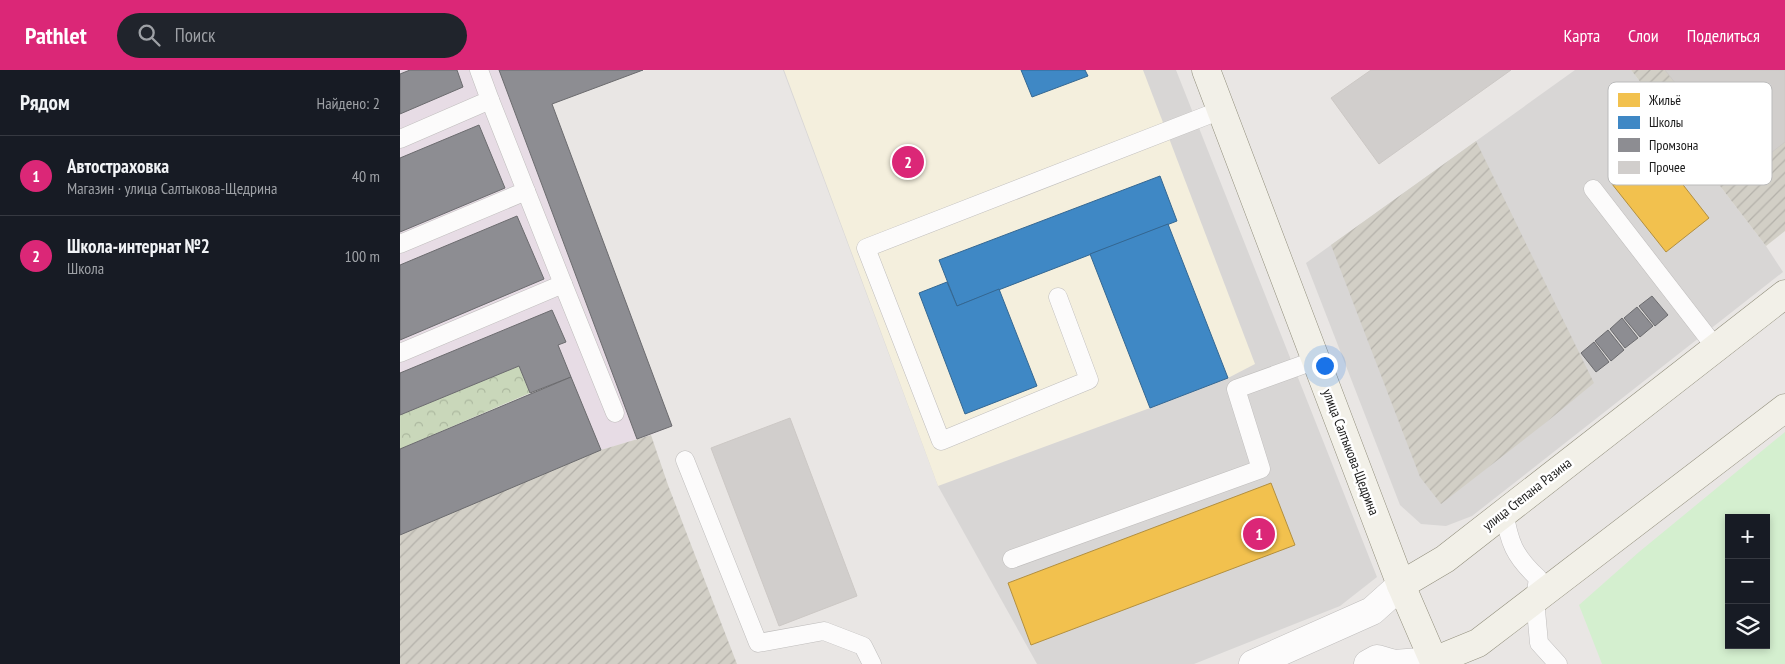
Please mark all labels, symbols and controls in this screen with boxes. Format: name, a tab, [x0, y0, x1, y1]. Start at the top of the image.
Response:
search box	[117, 13, 467, 58]
text: Pathlet	[25, 20, 87, 51]
icon: search	[135, 21, 163, 49]
text: Поиск	[175, 23, 215, 47]
text: Карта	[1563, 24, 1600, 47]
text: Слои	[1628, 24, 1659, 47]
text: Поделиться	[1687, 24, 1760, 47]
legend	[1608, 82, 1772, 185]
text: Рядом	[20, 89, 70, 116]
text: Жильё	[1648, 91, 1681, 109]
text: Найдено: 2	[317, 93, 380, 113]
text: Школы	[1649, 113, 1683, 131]
text: Промзона	[1649, 136, 1698, 154]
pin: 2	[892, 143, 924, 181]
text: Автостраховка	[67, 154, 169, 178]
text: Прочее	[1649, 158, 1686, 176]
text: 1	[32, 166, 40, 186]
text: 40 m	[352, 166, 380, 186]
text: Магазин · улица Салтыкова-Щедрина	[67, 178, 277, 198]
text: Школа-интернат №2	[67, 234, 210, 258]
text: 2	[32, 246, 40, 266]
text: 100 m	[345, 246, 380, 266]
text: Школа	[67, 258, 104, 278]
your location	[1312, 353, 1338, 379]
street label: улица Салтыкова-Щедрина	[1319, 386, 1383, 518]
street label: улица Степана Разина	[1479, 454, 1575, 534]
map controls	[1725, 514, 1770, 649]
button: +	[1725, 514, 1770, 559]
pin: 1	[1243, 515, 1275, 553]
button: −	[1725, 559, 1770, 604]
button: layers	[1725, 604, 1770, 649]

